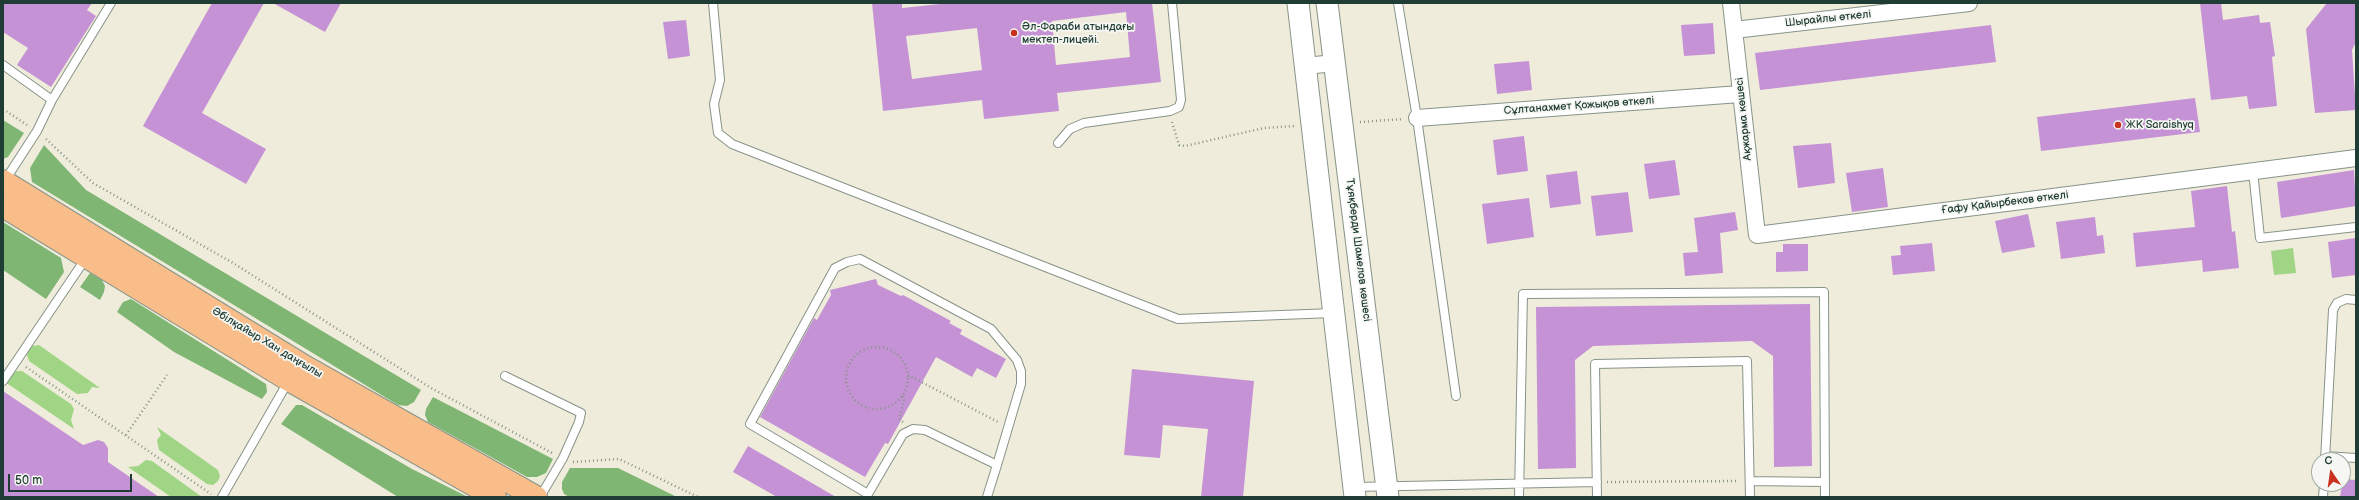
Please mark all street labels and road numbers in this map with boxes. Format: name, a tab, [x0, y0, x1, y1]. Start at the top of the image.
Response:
street label: Шырайлы өткелі	[1784, 8, 1872, 30]
street label: Ақжарма көшесі	[1733, 77, 1755, 161]
street label: Сұлтанахмет Қожықов өткелі	[1503, 94, 1655, 118]
street label: Тұяқберди Шамелов көшесі	[1343, 178, 1373, 322]
street label: Ғафу Қайырбеков өткелі	[1941, 189, 2069, 217]
street label: Әбілқайыр Хан даңғылы	[210, 305, 324, 381]

